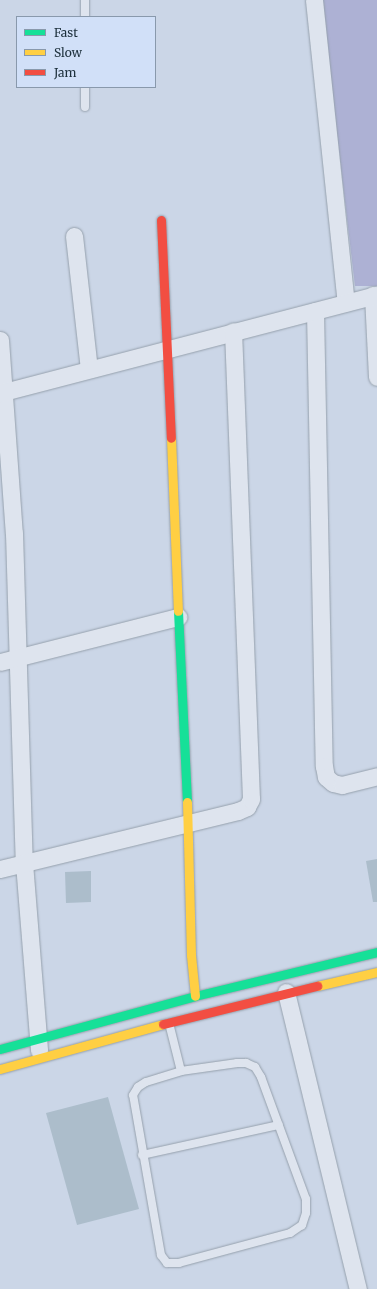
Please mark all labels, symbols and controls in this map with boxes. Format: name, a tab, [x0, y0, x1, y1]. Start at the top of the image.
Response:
legend	[16, 16, 156, 88]
text: Fast	[54, 25, 78, 40]
text: Slow	[54, 45, 82, 60]
text: Jam	[54, 65, 76, 80]

